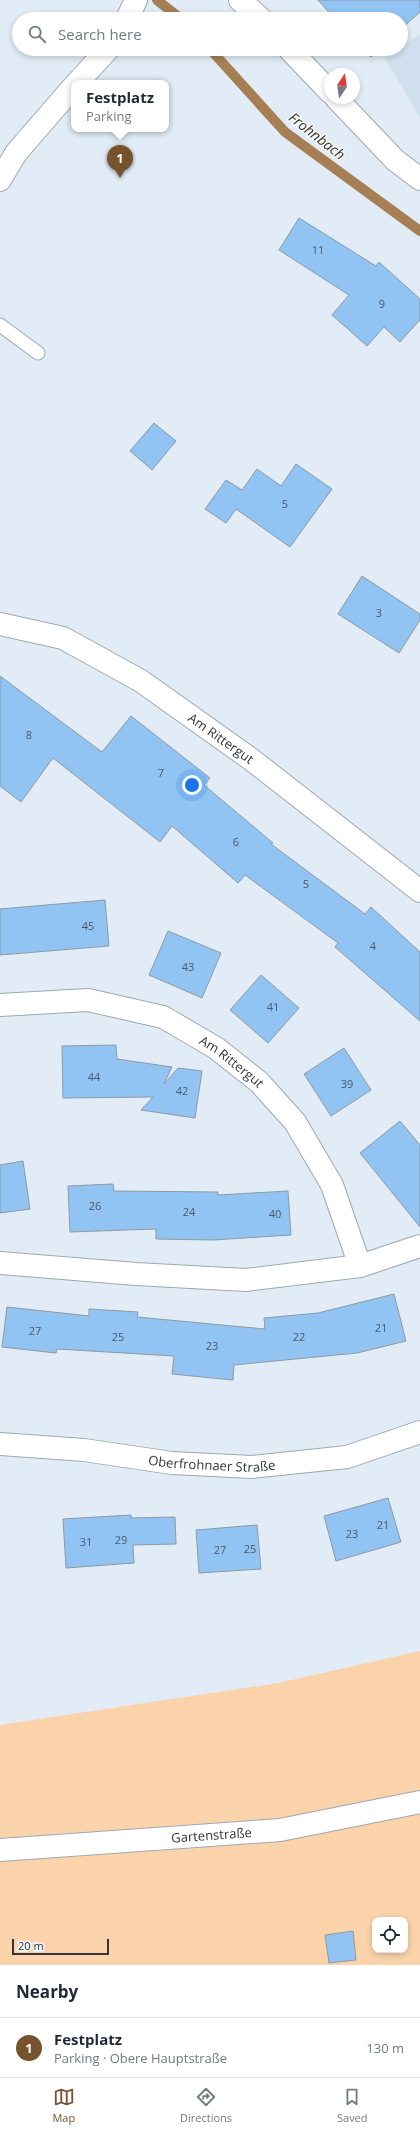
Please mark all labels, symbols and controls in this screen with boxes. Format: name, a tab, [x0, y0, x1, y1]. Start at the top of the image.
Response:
search box	[12, 12, 408, 56]
icon: search	[26, 23, 48, 45]
text: Search here	[58, 24, 142, 44]
north arrow	[324, 68, 360, 104]
popup	[71, 80, 169, 132]
text: Festplatz	[86, 87, 154, 107]
text: Parking	[86, 107, 131, 125]
water label: Frohnbach	[285, 108, 349, 164]
pin: 1	[107, 145, 133, 178]
house number: 11	[312, 242, 324, 257]
house number: 9	[379, 296, 385, 311]
house number: 5	[282, 496, 288, 511]
house number: 3	[376, 605, 382, 620]
street label: Am Rittergut	[185, 709, 258, 768]
house number: 8	[26, 727, 32, 742]
house number: 7	[158, 765, 164, 780]
your location	[182, 775, 202, 795]
house number: 6	[233, 834, 239, 849]
house number: 5	[303, 876, 309, 891]
house number: 45	[82, 918, 94, 933]
house number: 4	[370, 938, 377, 953]
house number: 43	[182, 959, 194, 974]
house number: 41	[267, 999, 279, 1014]
street label: Am Rittergut	[196, 1031, 269, 1091]
house number: 44	[88, 1069, 101, 1084]
house number: 39	[341, 1076, 353, 1091]
house number: 42	[176, 1083, 188, 1098]
house number: 26	[89, 1198, 101, 1213]
house number: 24	[183, 1204, 196, 1219]
house number: 40	[269, 1206, 281, 1221]
house number: 21	[375, 1320, 387, 1335]
house number: 27	[29, 1323, 41, 1338]
house number: 25	[112, 1329, 124, 1344]
house number: 22	[293, 1329, 305, 1344]
house number: 23	[206, 1338, 218, 1353]
street label: Oberfrohnaer Straße	[147, 1451, 276, 1476]
house number: 21	[377, 1517, 389, 1532]
house number: 23	[346, 1526, 358, 1541]
house number: 29	[115, 1532, 127, 1547]
house number: 31	[80, 1534, 92, 1549]
house number: 25	[244, 1541, 256, 1556]
house number: 27	[214, 1542, 226, 1557]
street label: Gartenstraße	[171, 1823, 252, 1847]
map controls	[372, 1917, 408, 1953]
button: locate	[372, 1917, 408, 1953]
scale bar	[12, 1937, 109, 1956]
text: 20 m	[18, 1938, 44, 1953]
text: Nearby	[16, 1980, 78, 2003]
text: Festplatz	[54, 2029, 122, 2049]
text: 1	[25, 2039, 33, 2057]
text: 130 m	[366, 2039, 404, 2057]
text: Parking · Obere Hauptstraße	[54, 2049, 227, 2067]
tab: Map	[52, 2086, 75, 2125]
tab: Directions	[180, 2086, 232, 2125]
tab: Saved	[337, 2086, 368, 2125]

